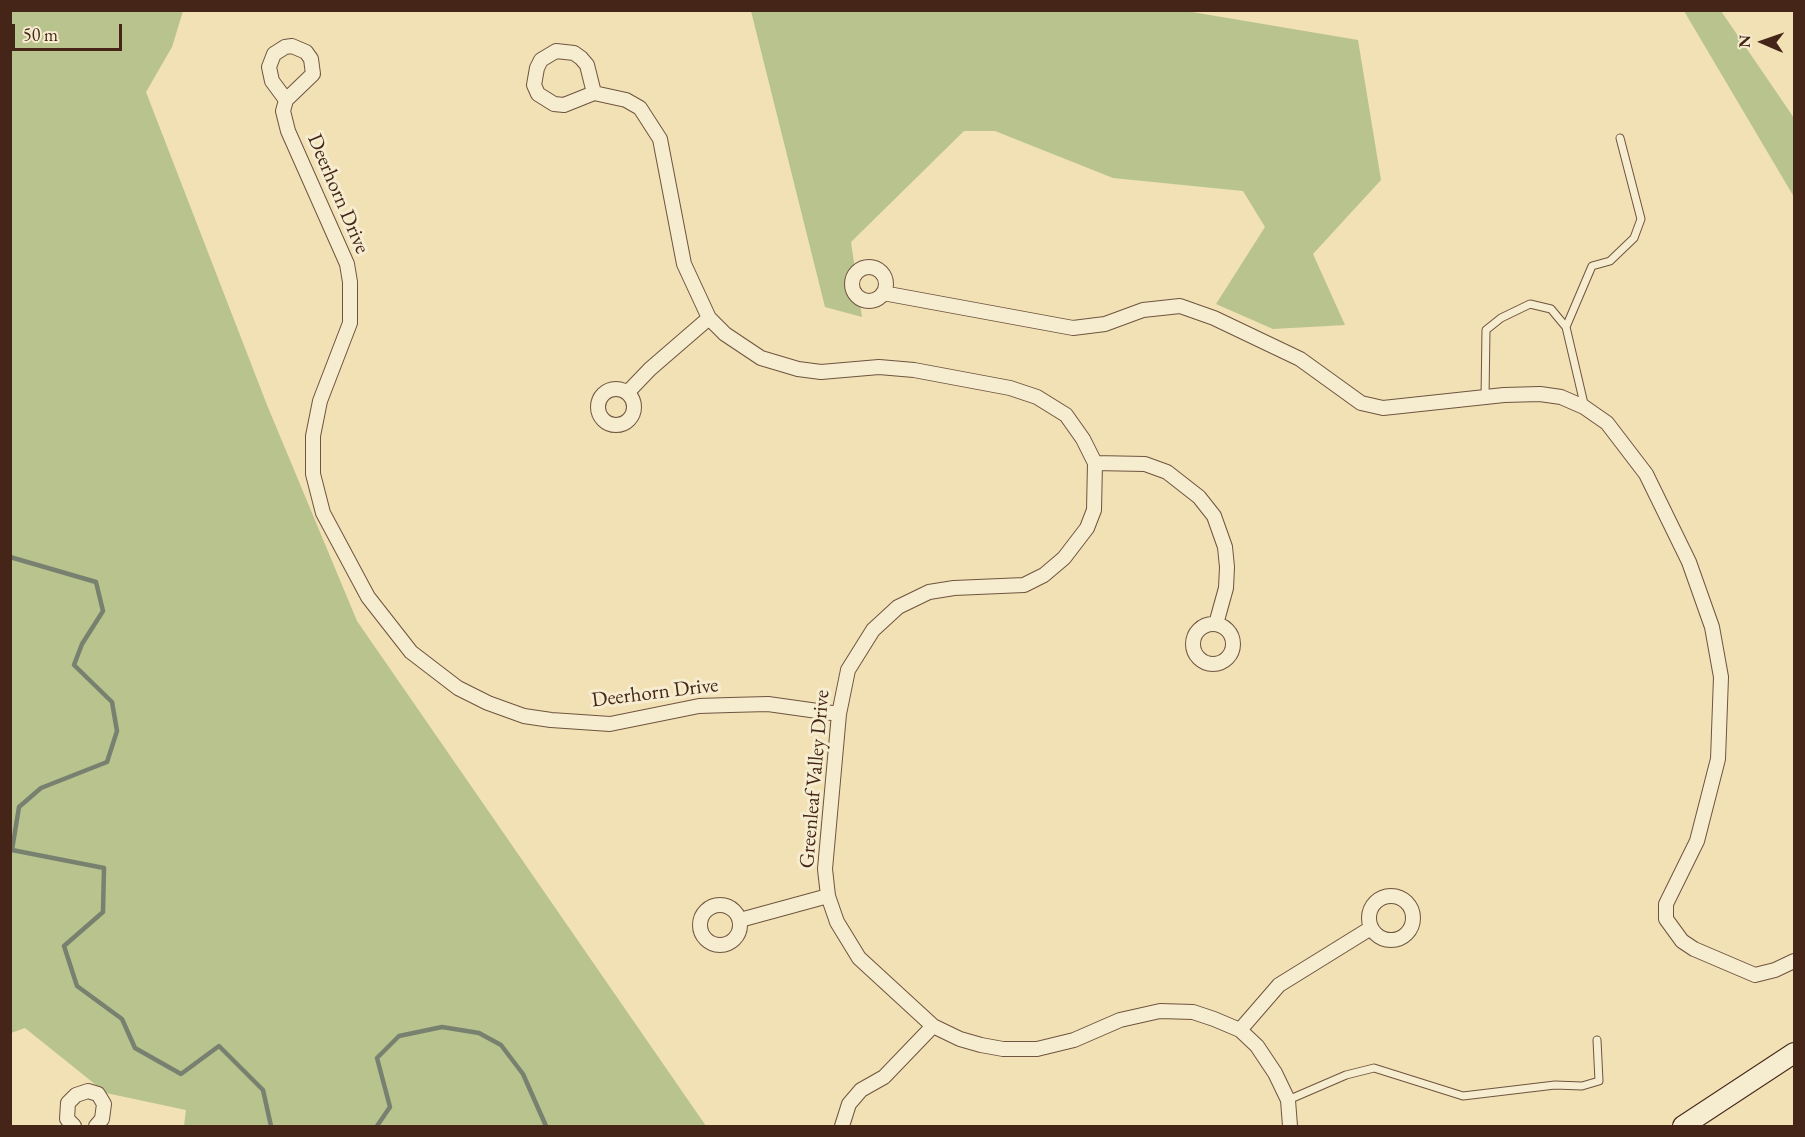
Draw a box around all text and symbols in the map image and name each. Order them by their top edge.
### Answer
scale bar [15,12,124,50]
north arrow [1733,12,1793,72]
text: 50 m [23,23,58,46]
text: N [1734,35,1755,48]
street label: Deerhorn Drive [302,130,374,258]
street label: Deerhorn Drive [590,673,720,713]
street label: Greenleaf Valley Drive [795,689,835,869]

